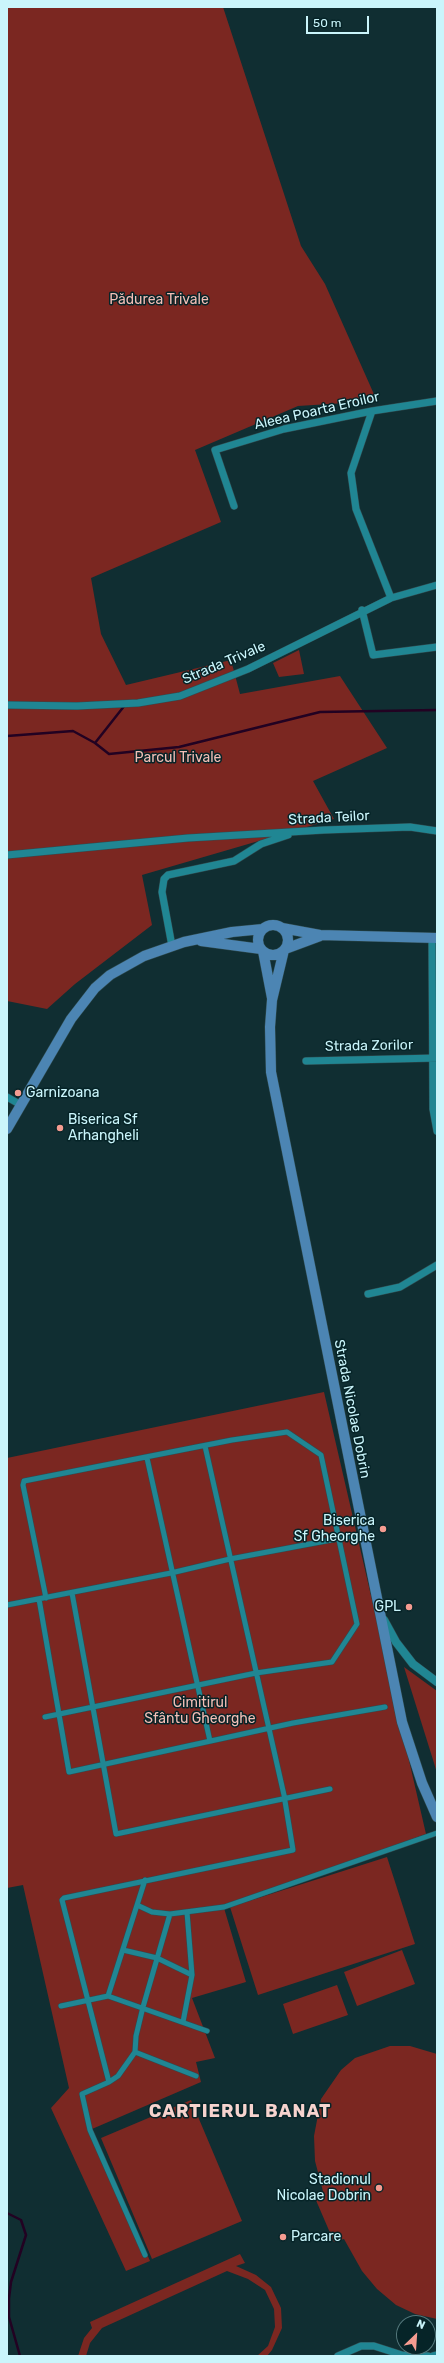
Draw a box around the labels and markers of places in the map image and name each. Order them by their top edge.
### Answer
place label: Garnizoana [26,1085,99,1101]
marker: Garnizoana [13,1088,23,1098]
place label: Biserica Sf Arhangheli [68,1112,139,1144]
marker: Biserica Sf Arhangheli [55,1123,65,1133]
place label: Biserica Sf Gheorghe [294,1513,375,1546]
marker: Biserica Sf Gheorghe [378,1524,388,1534]
place label: GPL [375,1599,401,1615]
marker: GPL [404,1602,414,1612]
place label: Stadionul Nicolae Dobrin [277,2172,371,2204]
marker: Stadionul Nicolae Dobrin [374,2183,384,2193]
place label: Parcare [291,2229,341,2245]
marker: Parcare [278,2232,288,2242]

